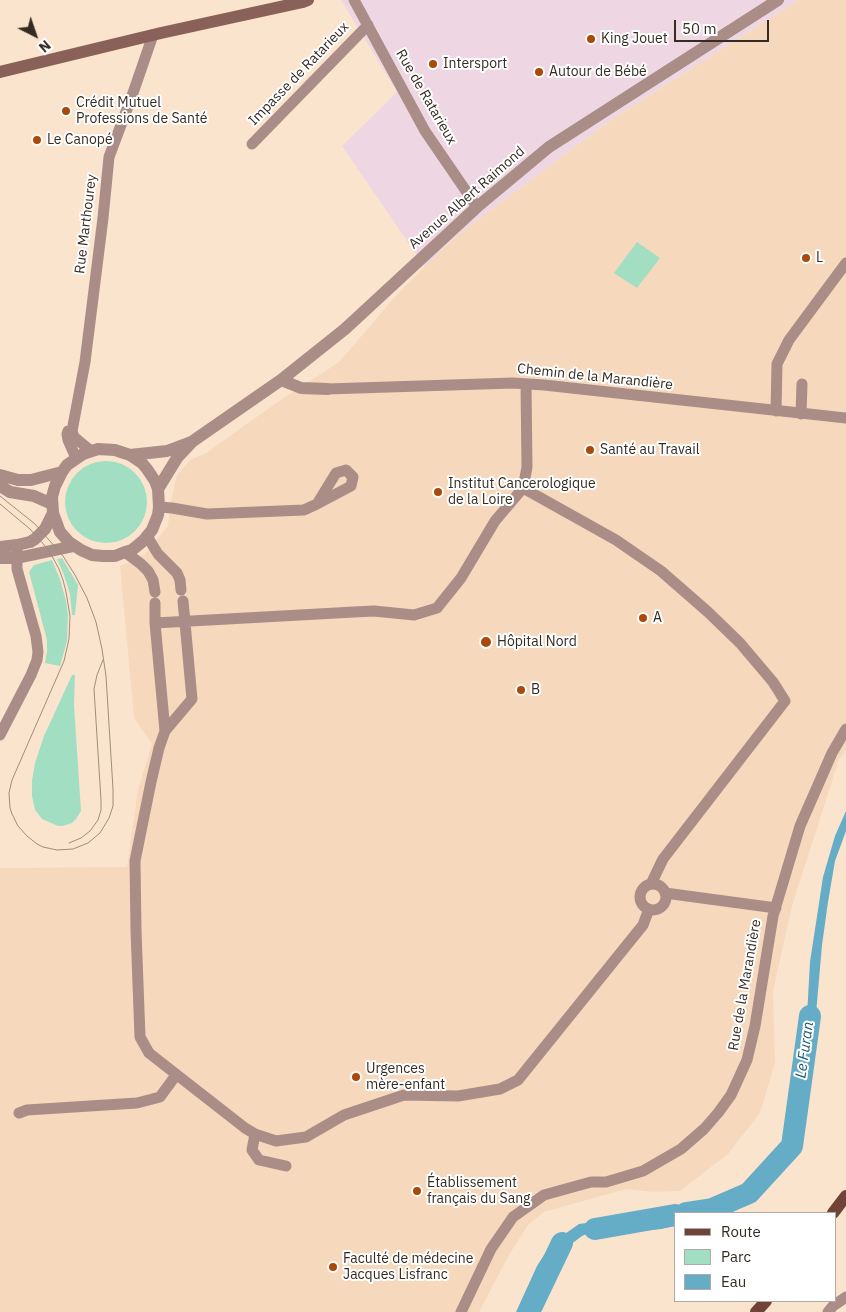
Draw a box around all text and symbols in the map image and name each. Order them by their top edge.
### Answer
north arrow [10,10,60,60]
scale bar [676,10,771,42]
street label: Impasse de Ratarieux [245,19,353,129]
text: 50 m [682,19,717,38]
place label: King Jouet [601,31,668,47]
marker: King Jouet [585,33,597,45]
text: N [35,36,55,56]
street label: Rue de Ratarieux [392,46,460,148]
place label: Intersport [443,56,507,72]
marker: Intersport [427,58,439,70]
place label: Autour de Bébé [549,64,647,80]
marker: Autour de Bébé [533,66,545,78]
place label: Crédit Mutuel Professions de Santé [76,95,208,128]
marker: Crédit Mutuel Professions de Santé [60,105,72,117]
place label: Le Canopé [47,132,113,148]
marker: Le Canopé [31,134,43,146]
street label: Avenue Albert Raimond [406,143,528,253]
street label: Rue Marthourey [72,173,100,275]
place label: L [816,250,823,266]
marker: L [800,252,812,264]
street label: Chemin de la Marandière [516,360,674,394]
place label: Santé au Travail [600,442,700,458]
marker: Santé au Travail [584,444,596,456]
place label: Institut Cancerologique de la Loire [448,476,596,508]
marker: Institut Cancerologique de la Loire [432,486,444,498]
place label: A [653,610,662,626]
marker: A [637,612,649,624]
place label: Hôpital Nord [497,634,577,650]
marker: Hôpital Nord [479,635,493,649]
place label: B [531,682,540,698]
marker: B [515,684,527,696]
street label: Rue de la Marandière [725,918,765,1052]
water label: Le Furan [792,1021,818,1079]
place label: Urgences mère-enfant [366,1061,445,1094]
marker: Urgences mère-enfant [350,1071,362,1083]
place label: Établissement français du Sang [427,1175,531,1208]
marker: Établissement français du Sang [411,1185,423,1197]
legend [674,1212,836,1302]
text: Route [721,1222,761,1241]
text: Parc [721,1247,751,1266]
place label: Faculté de médecine Jacques Lisfranc [343,1251,473,1284]
marker: Faculté de médecine Jacques Lisfranc [327,1261,339,1273]
text: Eau [721,1272,746,1291]

